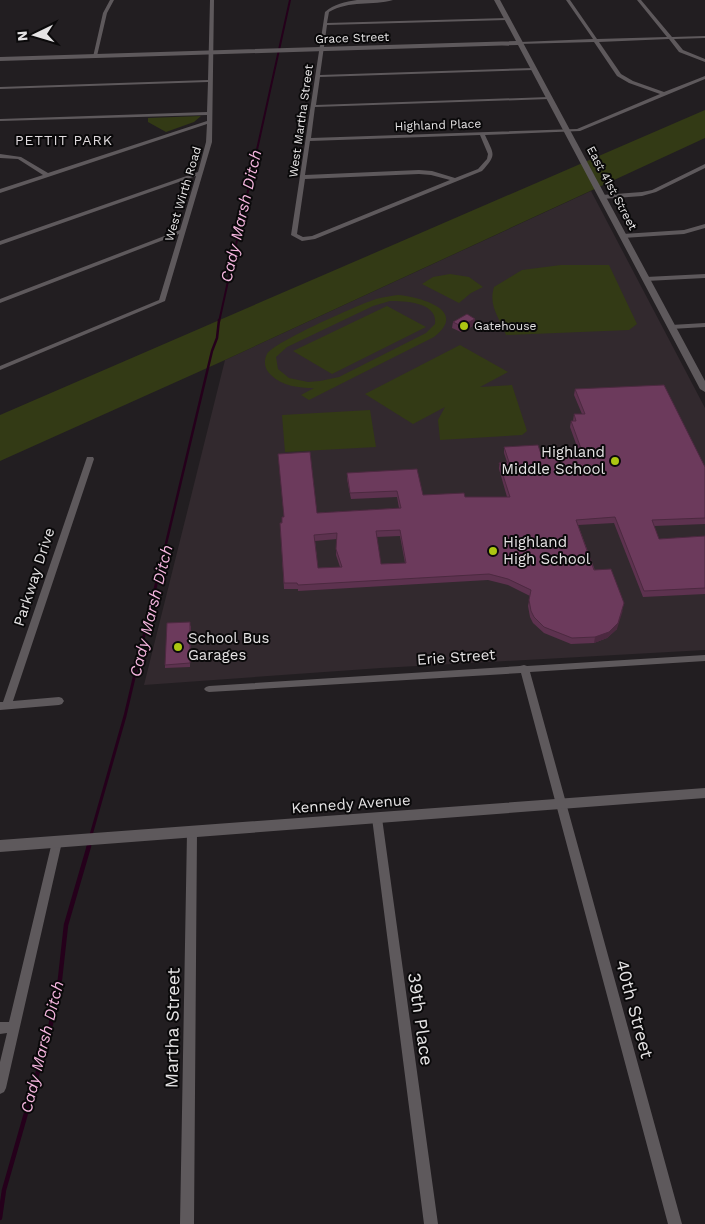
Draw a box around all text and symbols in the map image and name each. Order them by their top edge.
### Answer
north arrow [10,10,60,60]
text: N [14,30,30,42]
street label: Grace Street [315,30,389,46]
street label: West Martha Street [286,63,316,179]
street label: Highland Place [394,116,482,134]
district label: PETTIT PARK [15,132,113,148]
street label: East 41st Street [584,144,640,232]
street label: West Wirth Road [162,145,204,243]
water label: Cady Marsh Ditch [216,148,266,284]
place label: Gatehouse [474,319,537,333]
marker: Gatehouse [458,320,470,332]
place label: Highland Middle School [501,443,605,478]
marker: Highland Middle School [609,455,621,467]
street label: Parkway Drive [10,525,58,629]
place label: Highland High School [503,533,591,568]
water label: Cady Marsh Ditch [125,543,177,679]
marker: Highland High School [487,545,499,557]
place label: School Bus Garages [188,629,270,664]
marker: School Bus Garages [172,641,184,653]
street label: Erie Street [416,645,497,669]
street label: Kennedy Avenue [291,791,411,817]
street label: 40th Street [612,957,658,1061]
street label: Martha Street [160,967,184,1089]
street label: 39th Place [404,971,438,1067]
water label: Cady Marsh Ditch [16,979,68,1115]

